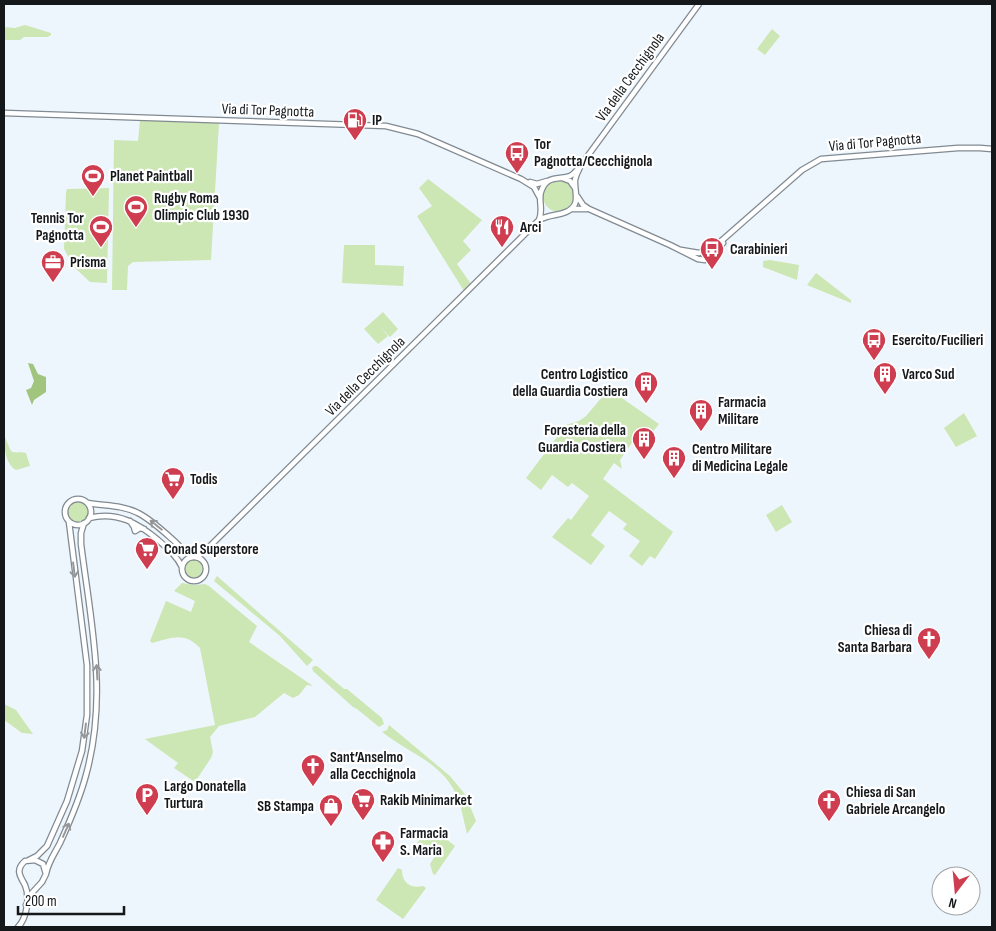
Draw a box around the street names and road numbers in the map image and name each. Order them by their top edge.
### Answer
street label: Via della Cecchignola [592,29,669,125]
street label: Via di Tor Pagnotta [221,99,315,122]
street label: Via di Tor Pagnotta [828,129,922,156]
street label: Via della Cecchignola [321,332,409,420]

